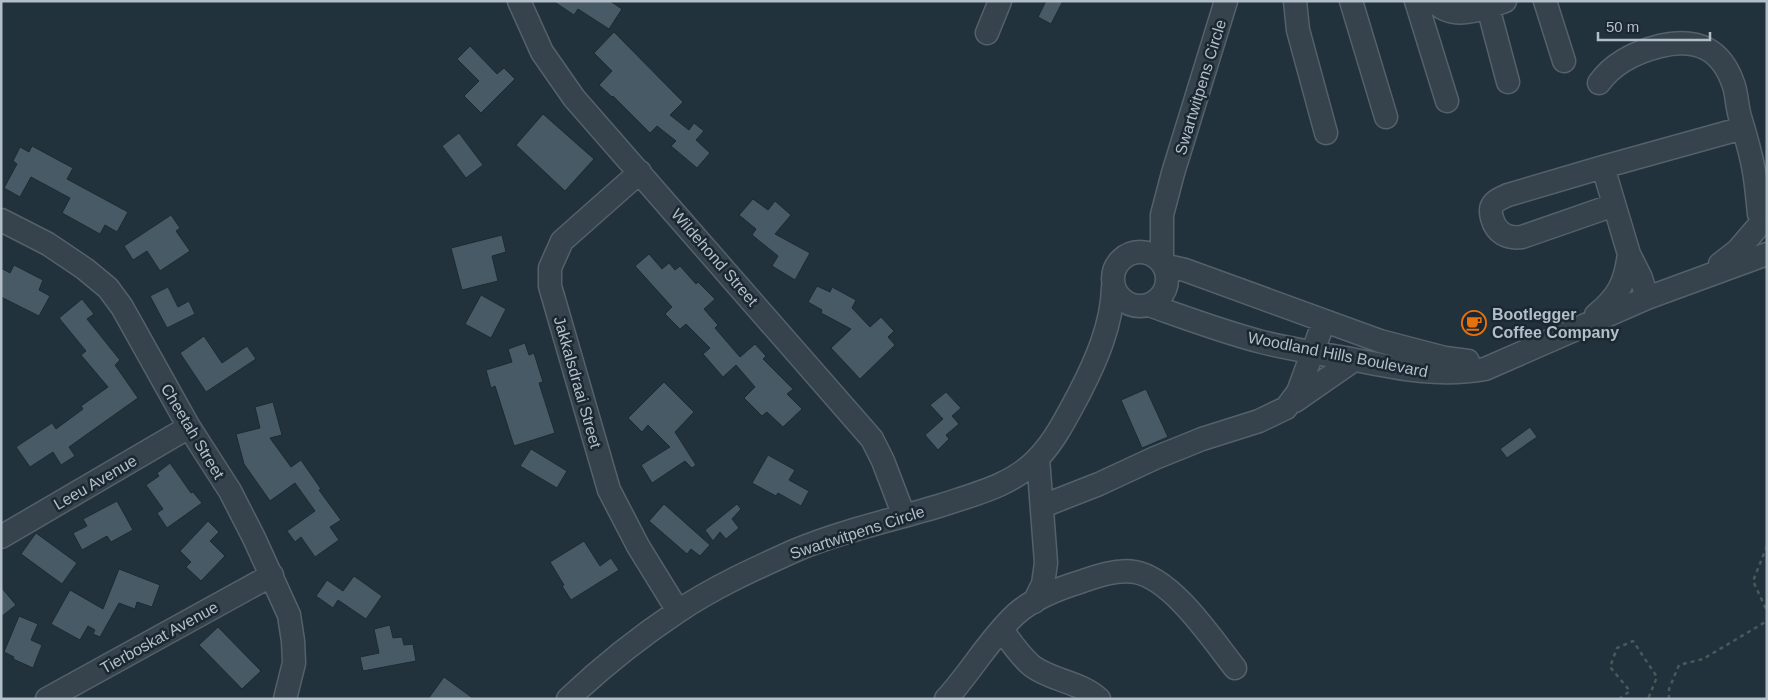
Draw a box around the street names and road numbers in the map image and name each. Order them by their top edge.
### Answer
street label: Swartwitpens Circle [1172,17,1229,157]
street label: Wildehond Street [668,205,762,310]
street label: Jakkalsdraai Street [551,314,605,450]
street label: Woodland Hills Boulevard [1247,329,1429,380]
street label: Cheetah Street [158,381,228,482]
street label: Leeu Avenue [51,452,140,513]
street label: Swartwitpens Circle [788,503,927,562]
street label: Tierboskat Avenue [98,598,221,677]

